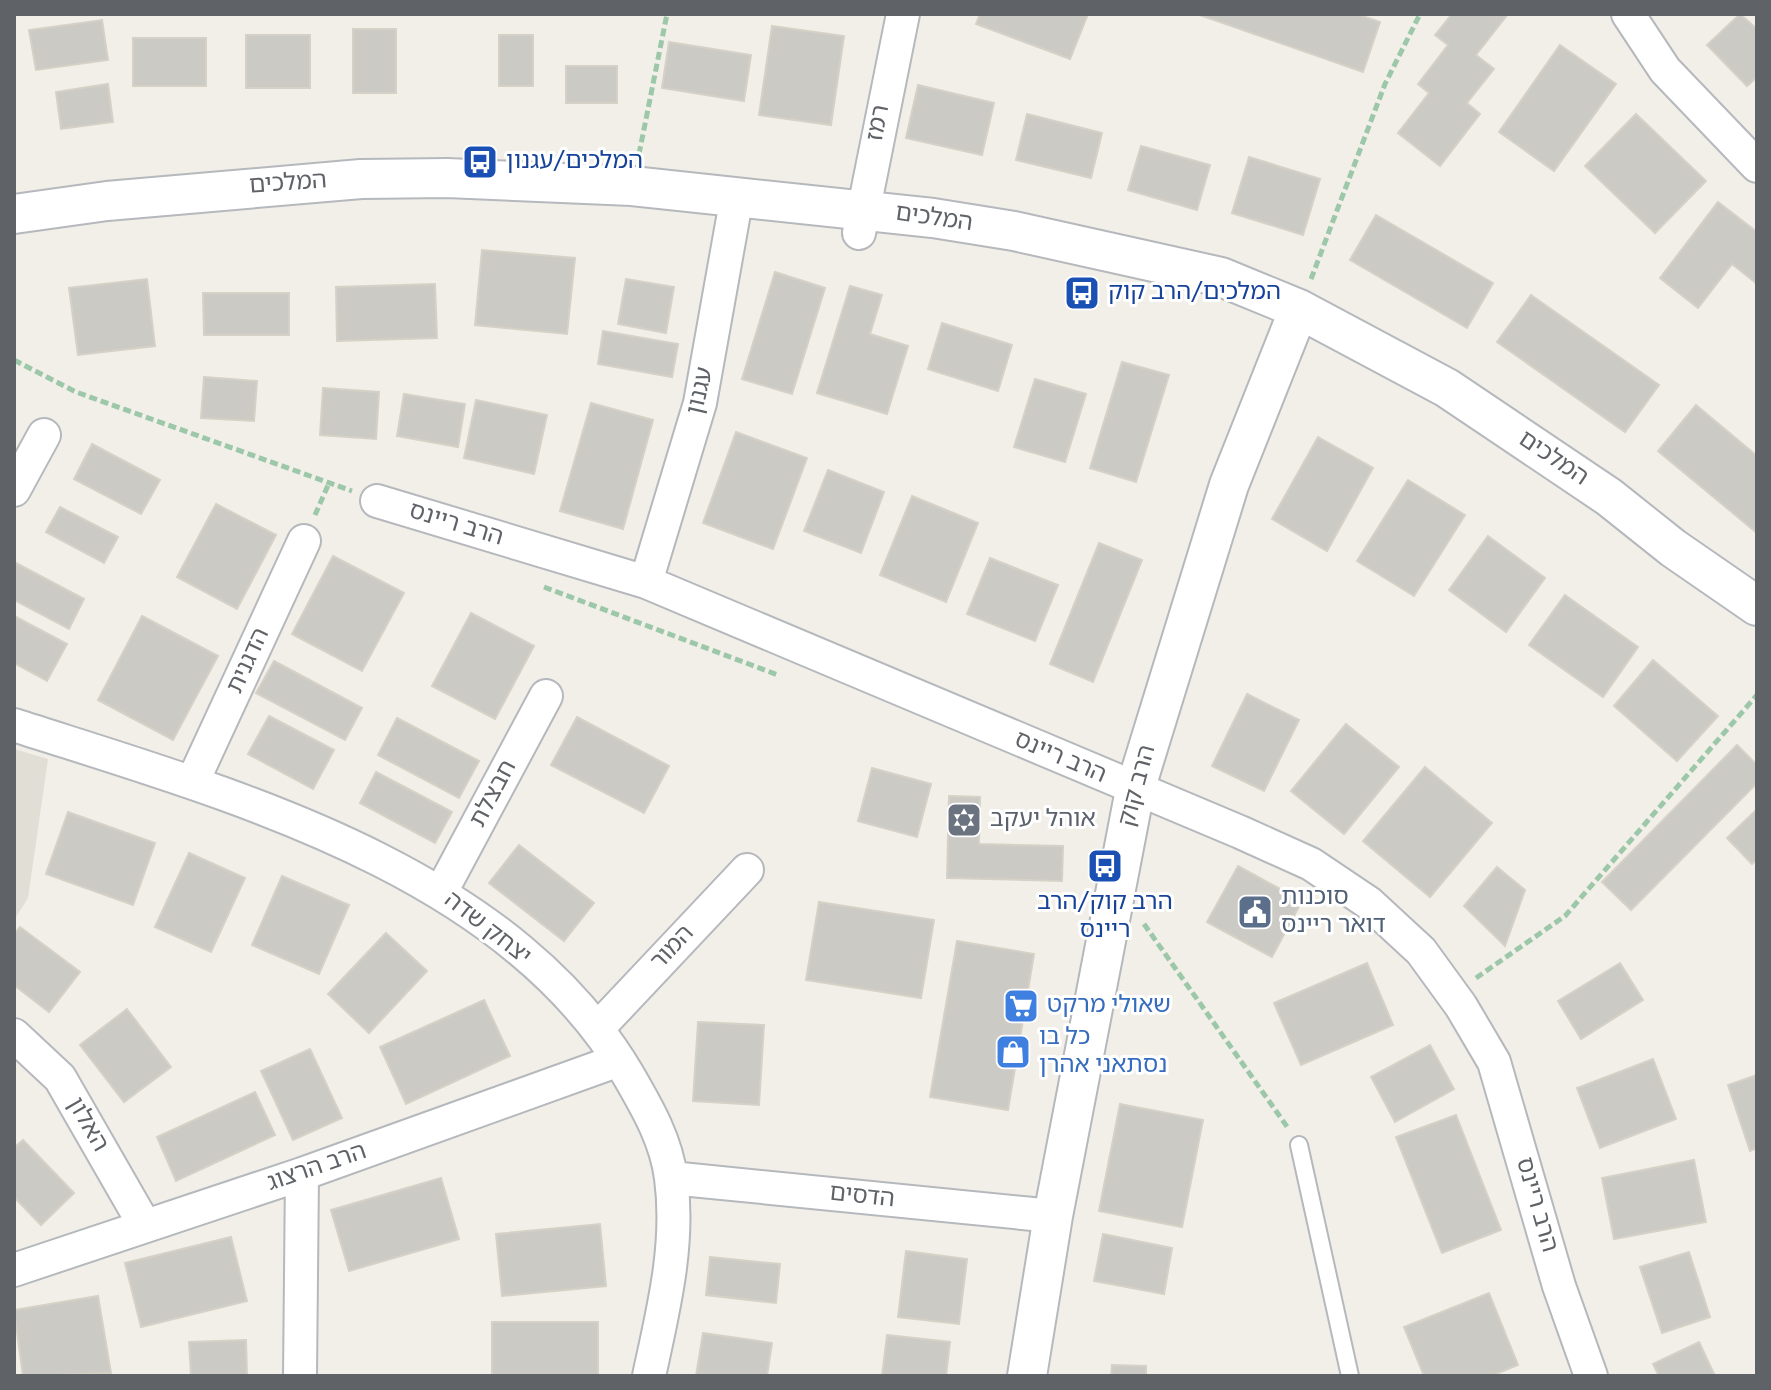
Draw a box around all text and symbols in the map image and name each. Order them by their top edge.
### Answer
street label: רמז [861,102,897,144]
bus stop icon: המלכים/עגנון [461,143,499,181]
place label: המלכים/עגנון [506,147,643,177]
street label: המלכים [248,166,328,202]
street label: המלכים [893,199,975,239]
bus stop icon: המלכים/הרב קוק [1063,274,1101,312]
place label: המלכים/הרב קוק [1108,278,1281,308]
street label: עגנון [681,365,721,417]
street label: המלכים [1512,425,1594,493]
street label: הרב ריינס [405,496,507,554]
street label: הדגנית [221,623,277,699]
street label: הרב ריינס [1009,725,1111,791]
street label: הרב קוק [1113,742,1163,830]
street label: חבצלת [464,755,524,833]
synagogue icon: אוהל יעקב [945,801,983,839]
place label: אוהל יעקב [990,805,1096,835]
bus stop icon: הרב קוק/הרב ריינס [1086,847,1124,885]
place label: סוכנות דואר ריינס [1281,883,1386,941]
street label: יצחק שדה [438,886,536,972]
place label: הרב קוק/הרב ריינס [1037,888,1173,946]
public building icon: סוכנות דואר ריינס [1236,893,1274,931]
street label: המור [645,919,701,977]
supermarket icon: שאולי מרקט [1002,987,1040,1025]
place label: שאולי מרקט [1047,991,1171,1021]
place label: כל בו נסתאני אהרן [1039,1023,1167,1081]
shop icon: כל בו נסתאני אהרן [994,1033,1032,1071]
street label: האלון [60,1093,114,1157]
street label: הרב הרצוג [263,1137,371,1199]
street label: הרב ריינס [1508,1154,1564,1256]
street label: הדסים [828,1179,896,1215]

